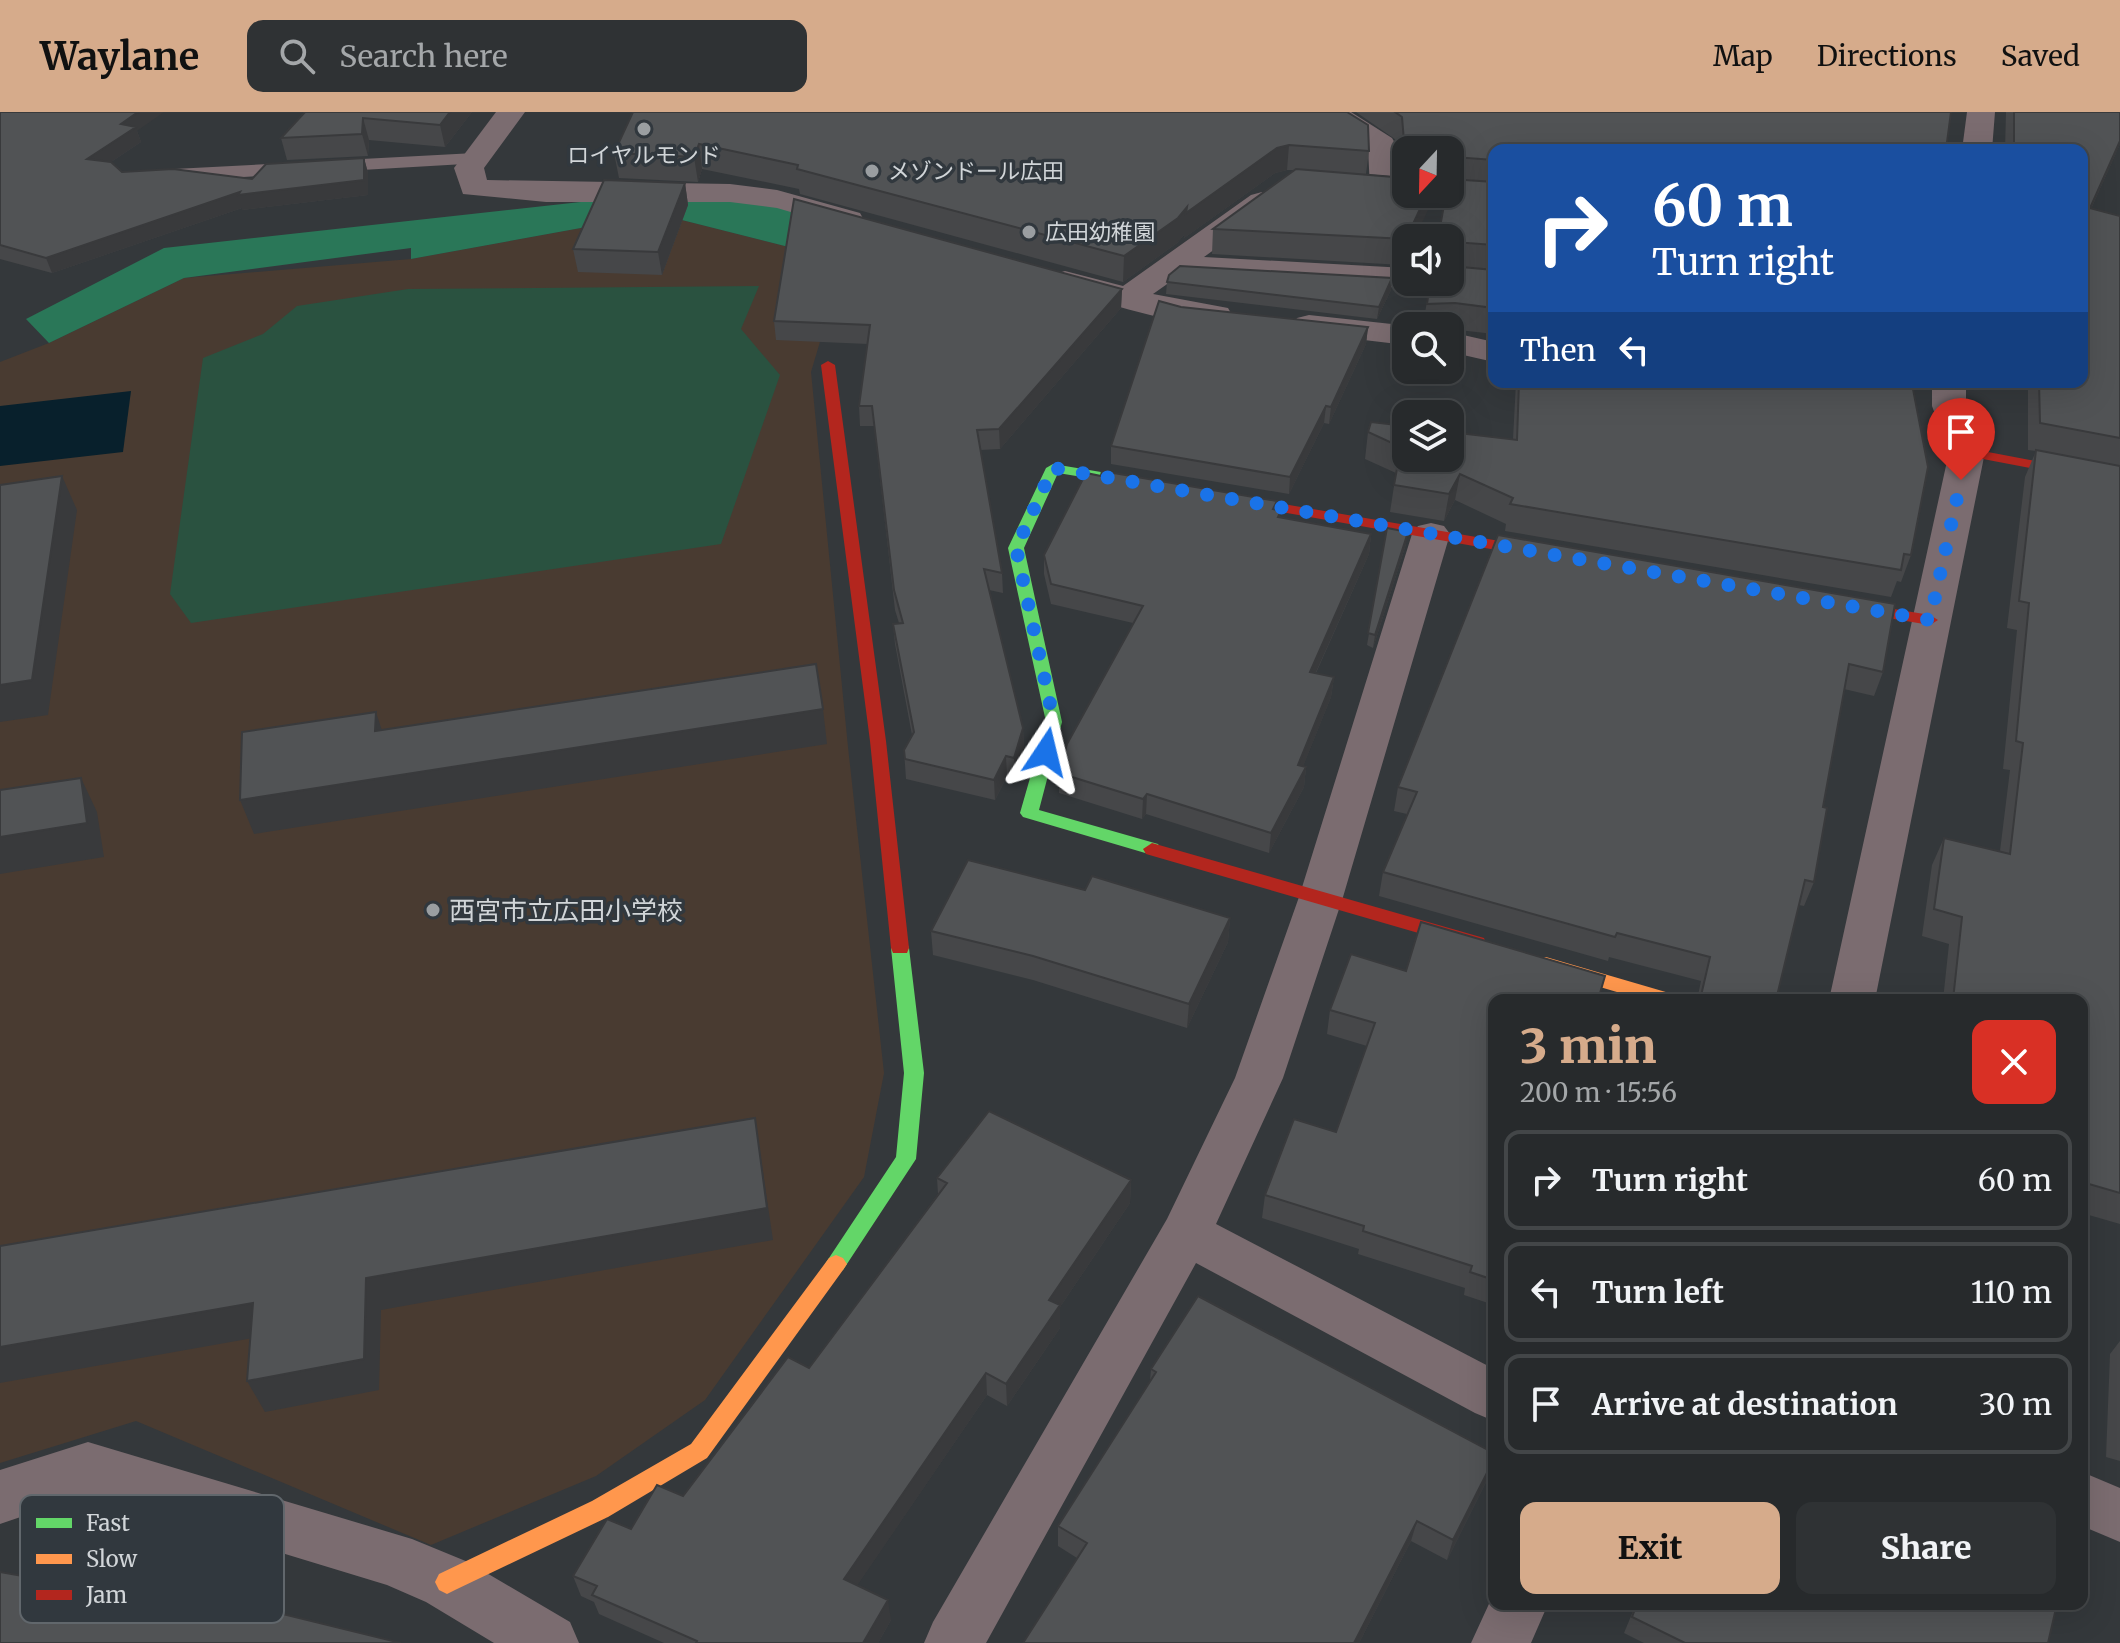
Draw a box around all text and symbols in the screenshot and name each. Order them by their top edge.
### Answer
search box [247,20,807,92]
text: Waylane [40,33,199,80]
icon: search [275,34,319,78]
text: Search here [339,37,508,75]
text: Map [1713,38,1773,74]
text: Directions [1817,38,1957,74]
text: Saved [2001,38,2080,74]
marker: ロイヤルモンド [635,120,653,138]
north arrow [1392,136,1464,208]
map controls [1392,136,1464,472]
place label: ロイヤルモンド [567,141,721,169]
place label: メゾンドール広田 [888,157,1064,185]
marker: メゾンドール広田 [863,162,881,180]
text: 60 m [1652,171,1793,241]
icon: right [1520,176,1624,280]
place label: 広田幼稚園 [1045,218,1155,246]
marker: 広田幼稚園 [1020,223,1038,241]
button: sound [1392,224,1464,296]
text: Turn right [1652,240,1834,285]
button: search [1392,312,1464,384]
icon: left [1612,328,1656,372]
text: Then [1520,331,1596,369]
pin [1927,398,1995,480]
button: layers [1392,400,1464,472]
icon: arrive [1939,410,1983,454]
position arrow [1004,710,1088,794]
place label: 西宮市立広田小学校 [449,894,683,927]
marker: 西宮市立広田小学校 [424,901,442,919]
text: 3 min [1520,1016,1657,1076]
button: close [1972,1020,2056,1104]
text: 200 m · 15:56 [1520,1076,1677,1109]
icon: right [1524,1158,1568,1202]
text: Turn right [1592,1161,1748,1199]
text: 60 m [1978,1161,2052,1199]
icon: left [1524,1270,1568,1314]
text: Turn left [1592,1273,1724,1311]
text: 110 m [1971,1273,2052,1311]
icon: arrive [1524,1382,1568,1426]
text: Arrive at destination [1592,1385,1898,1423]
text: 30 m [1979,1385,2052,1423]
legend [20,1495,284,1623]
button: Exit [1520,1502,1780,1594]
button: Share [1796,1502,2056,1594]
text: Fast [86,1509,130,1537]
text: Slow [86,1545,137,1573]
text: Jam [85,1581,127,1609]

